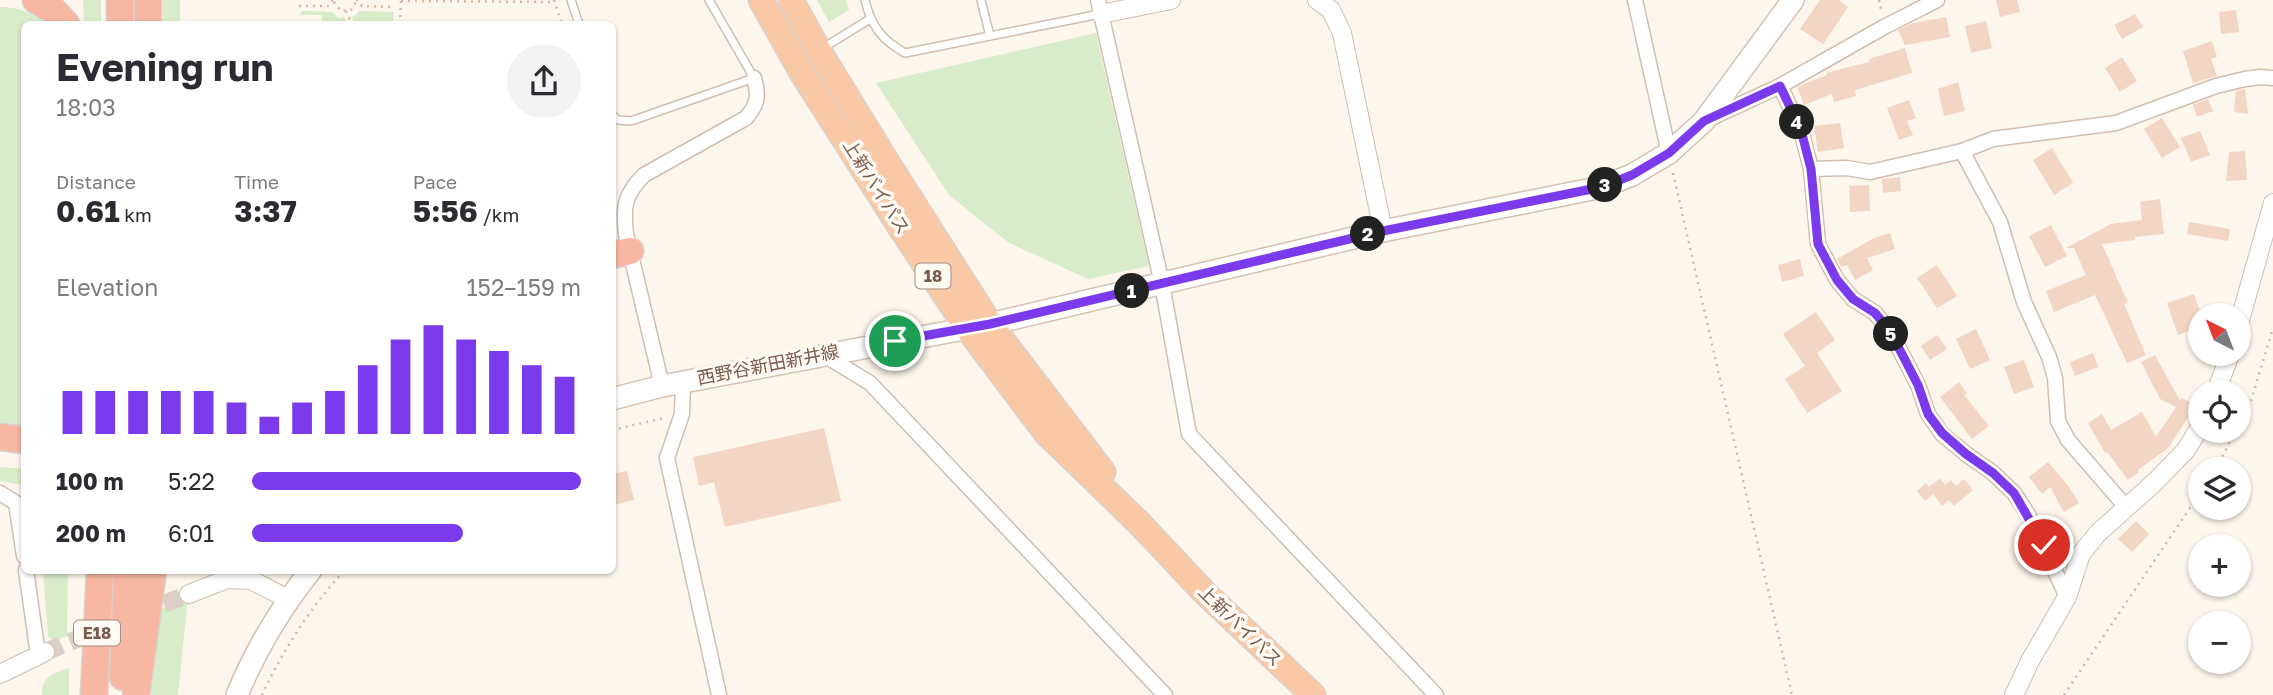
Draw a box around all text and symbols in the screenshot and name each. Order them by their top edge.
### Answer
text: Evening run [56,44,274,89]
button: share [507,44,581,118]
text: 18:03 [56,93,116,121]
pin: 4 [1780,104,1814,140]
text: 4 [1791,110,1802,133]
street label: 上新バイパス [839,135,915,238]
pin: 3 [1588,168,1622,202]
text: Distance [56,170,136,193]
text: Time [234,170,279,193]
text: Pace [413,170,457,193]
text: 3 [1599,173,1610,196]
text: 0.61 [56,193,120,229]
text: 3:37 [234,193,297,229]
text: 5:56 [413,193,478,229]
text: km [120,203,152,226]
text: /km [478,203,519,226]
pin: 2 [1350,216,1386,252]
text: 2 [1362,222,1373,245]
road number: 18 [916,264,950,288]
text: Elevation [56,273,158,301]
text: 152–159 m [466,273,581,301]
pin: 1 [1114,274,1150,308]
text: 1 [1127,279,1136,302]
north arrow [2188,303,2250,366]
map controls [2188,303,2251,674]
pin [865,311,925,371]
pin: 5 [1874,316,1909,352]
icon: arrive [876,322,914,360]
text: 5 [1885,322,1896,345]
street label: 西野谷新田新井線 [695,339,841,389]
button: locate [2188,380,2251,443]
button: layers [2188,457,2251,520]
text: 100 m [56,467,124,495]
text: 5:22 [168,467,215,495]
pin [2014,515,2074,575]
text: 200 m [56,519,126,547]
text: 6:01 [168,519,214,547]
icon: check [2025,526,2063,564]
button: + [2188,534,2251,597]
street label: 上新バイパス [1194,580,1287,671]
button: − [2188,611,2251,674]
road number: E18 [74,620,120,646]

